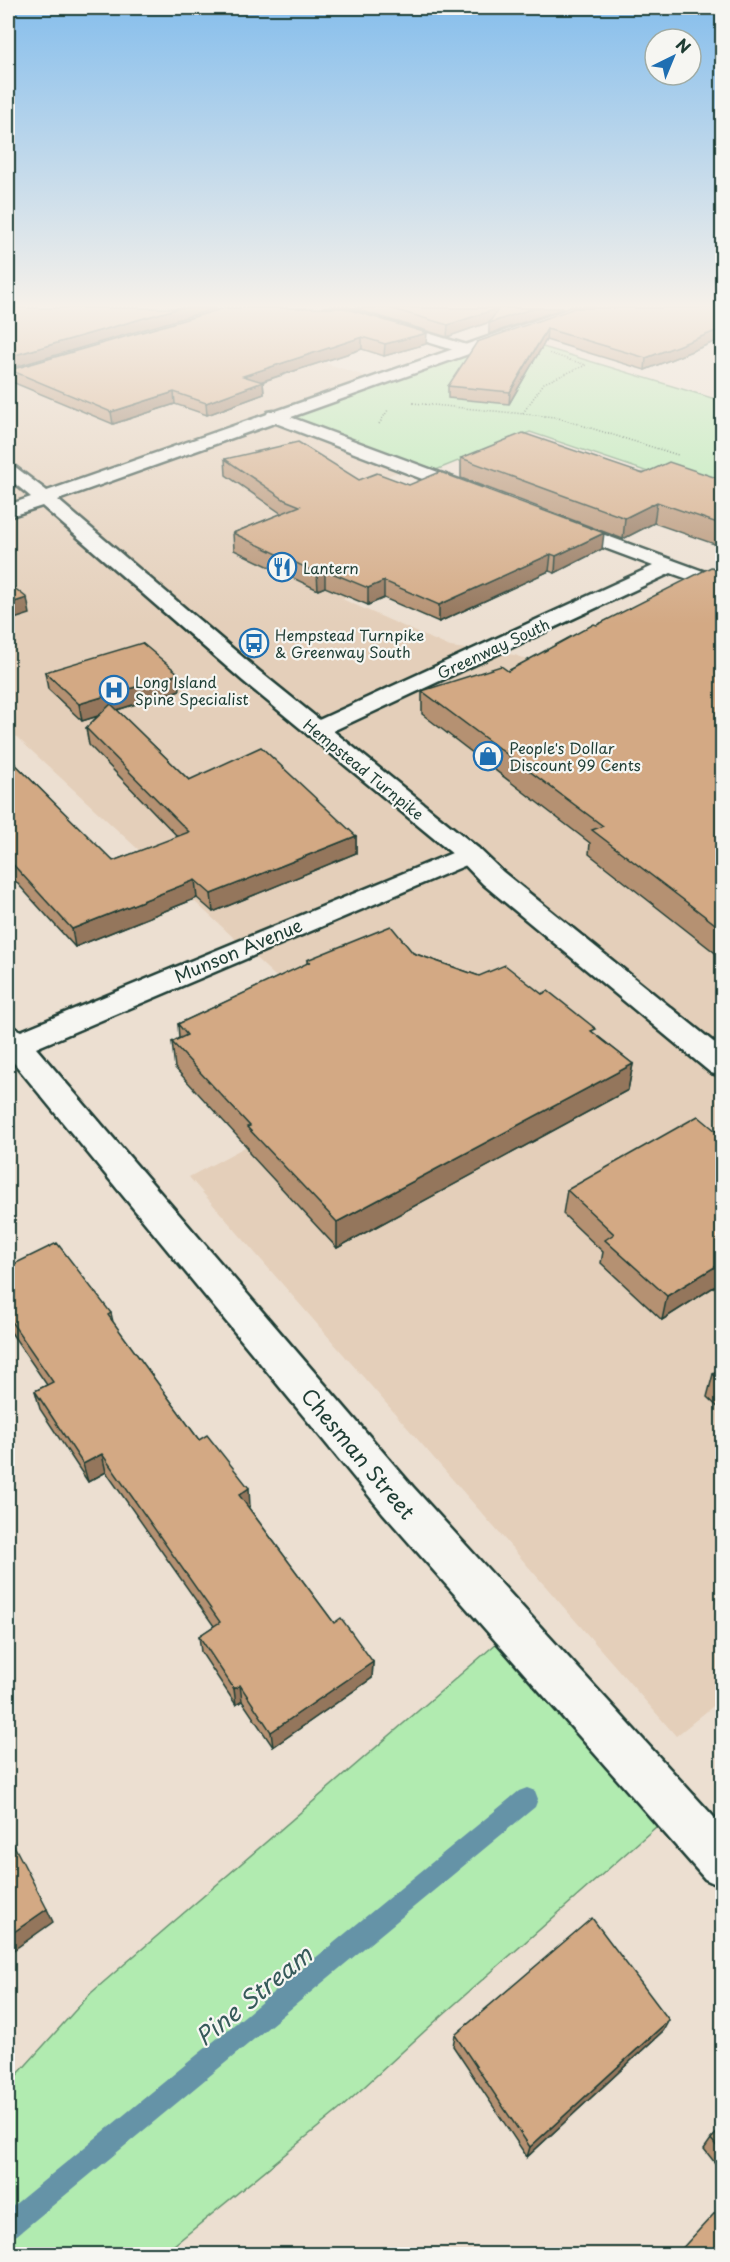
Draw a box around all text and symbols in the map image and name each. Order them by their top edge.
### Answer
north arrow [643,27,703,87]
text: N [671,32,697,58]
restaurant icon: Lantern [266,551,298,583]
place label: Lantern [303,556,359,579]
street label: Greenway South [433,612,553,684]
place label: Hempstead Turnpike & Greenway South [275,623,424,663]
bus stop icon: Hempstead Turnpike & Greenway South [238,627,270,659]
place label: Long Island Spine Specialist [135,670,249,710]
hospital icon: Long Island Spine Specialist [98,674,130,706]
street label: Hempstead Turnpike [299,713,429,825]
place label: People's Dollar Discount 99 Cents [509,736,641,776]
shop icon: People's Dollar Discount 99 Cents [472,740,504,772]
street label: Munson Avenue [170,911,306,989]
street label: Chesman Street [294,1380,424,1526]
water label: Pine Stream [187,1936,320,2054]

